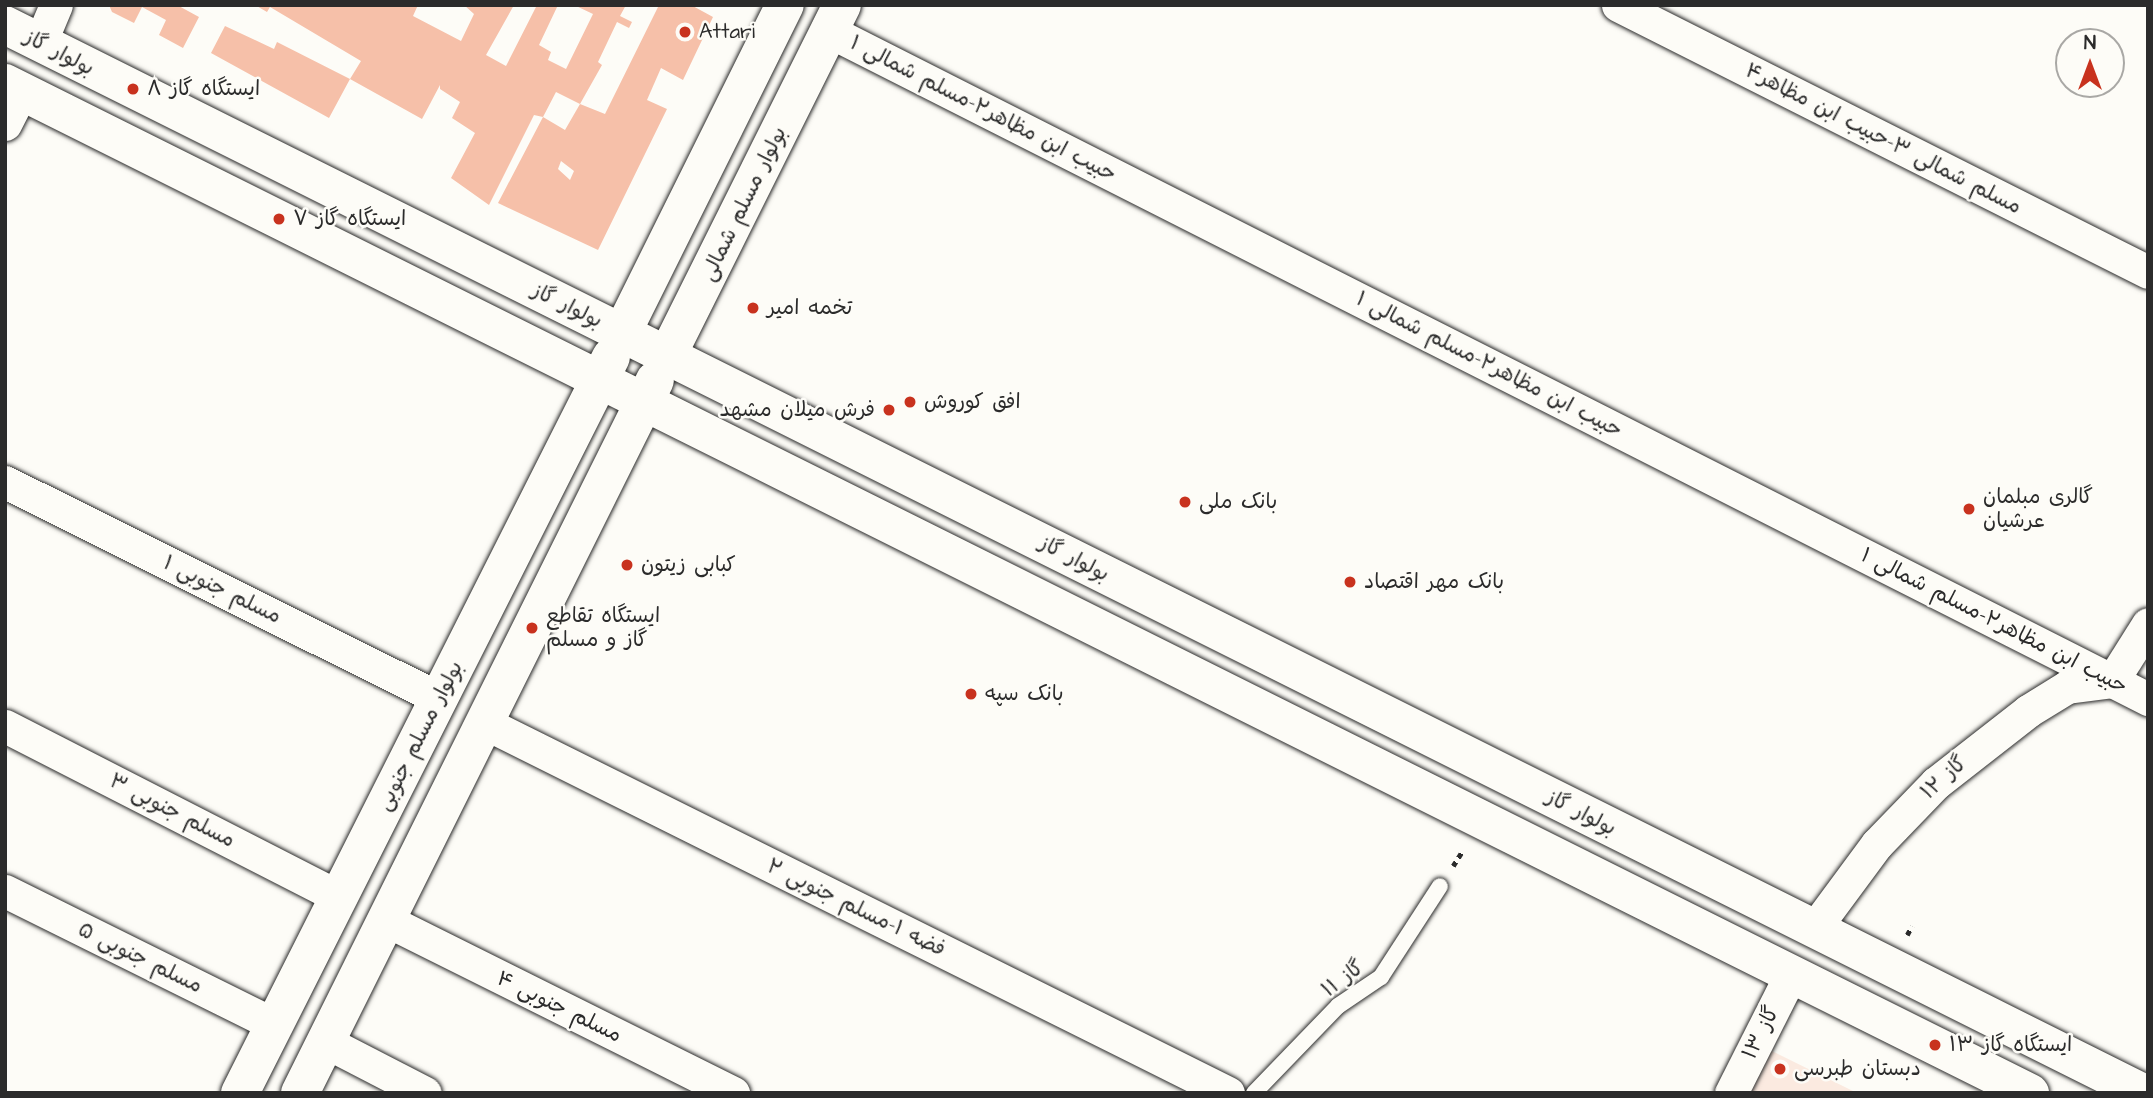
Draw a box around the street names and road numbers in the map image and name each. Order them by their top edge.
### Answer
street label: بولوار گاز [20,25,98,81]
street label: حبیب ابن مظاهر۲-مسلم شمالی ۱ [846,31,1120,187]
street label: مسلم شمالی ۳-حبیب ابن مظاهر۴ [1741,58,2025,220]
street label: بولوار مسلم شمالی [696,123,792,285]
street label: بولوار گاز [528,278,606,334]
street label: حبیب ابن مظاهر۲-مسلم شمالی ۱ [1352,287,1626,443]
street label: بولوار گاز [1035,531,1113,587]
street label: حبیب ابن مظاهر۲-مسلم شمالی ۱ [1857,543,2131,699]
street label: ۱ مسلم جنوبی [159,551,285,629]
street label: بولوار مسلم جنوبی [371,657,469,815]
street label: گاز ۱۲ [1916,751,1972,805]
street label: مسلم جنوبی ۳ [105,769,239,853]
street label: بولوار گاز [1542,785,1620,841]
street label: فضه ۱-مسلم جنوبی ۲ [763,854,949,962]
street label: مسلم جنوبی ۵ [74,917,206,999]
street label: گاز ۱۱ [1317,955,1369,1003]
street label: مسلم جنوبی ۴ [492,966,626,1048]
street label: گاز ۱۳ [1737,1002,1785,1064]

